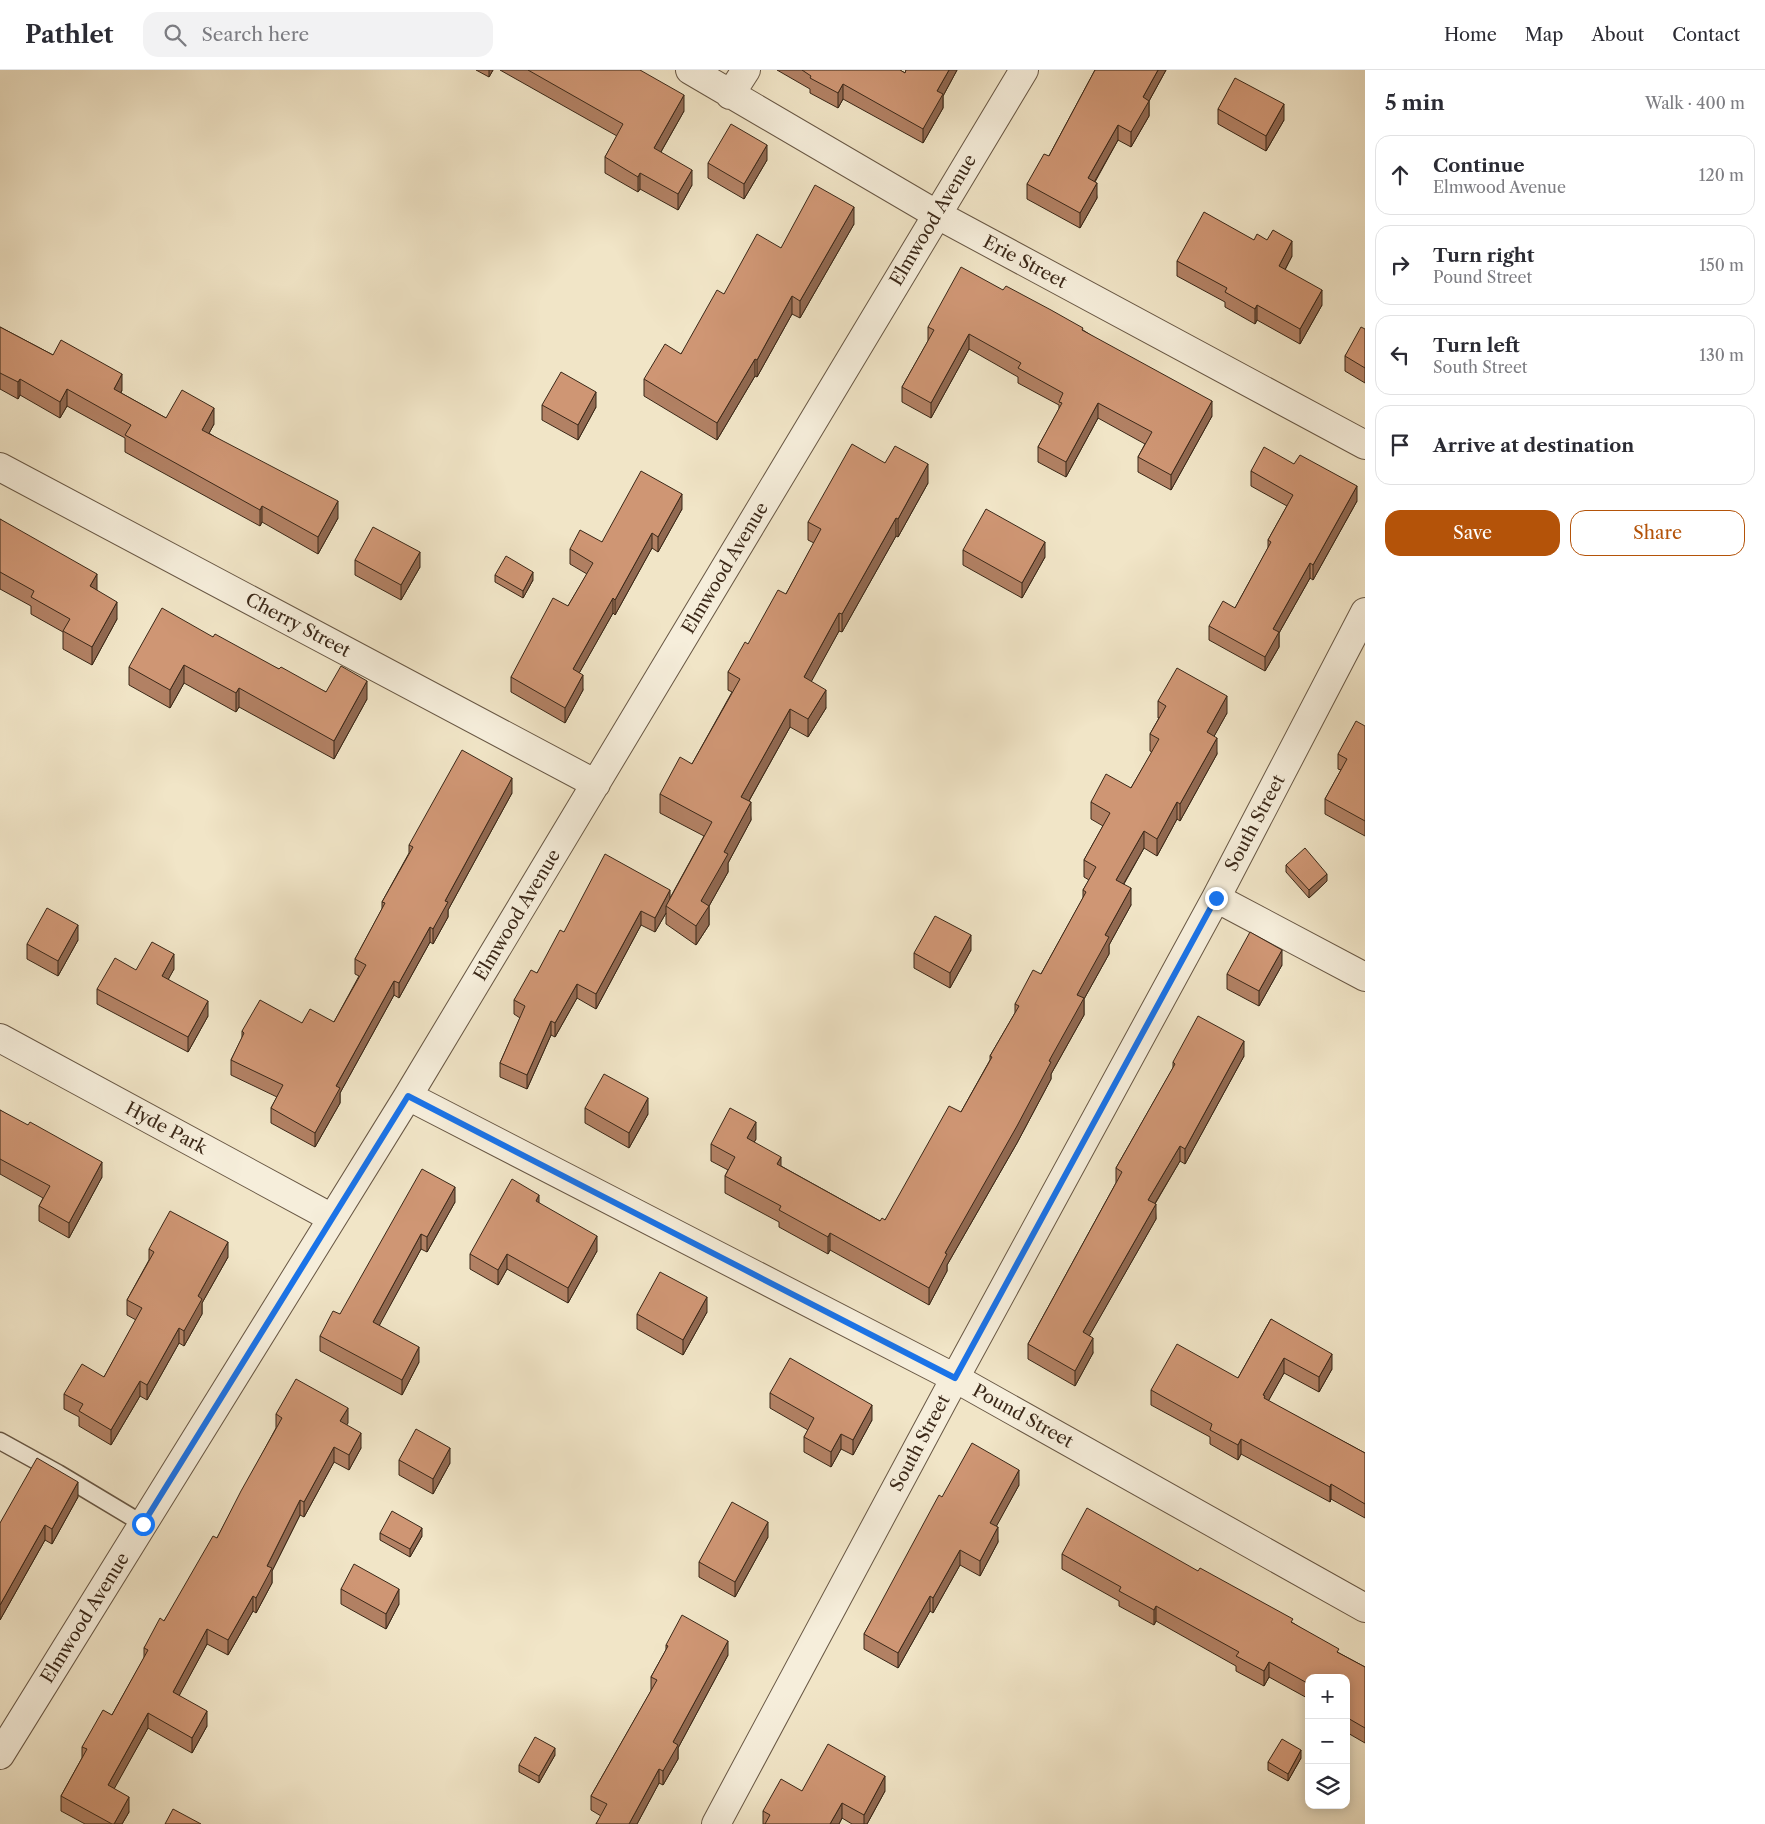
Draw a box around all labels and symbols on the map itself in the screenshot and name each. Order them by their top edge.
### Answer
street label: Elmwood Avenue [885,150,981,290]
street label: Erie Street [979,231,1071,293]
street label: Elmwood Avenue [677,498,773,638]
street label: Cherry Street [242,588,355,662]
street label: South Street [1220,770,1290,875]
street label: Elmwood Avenue [469,845,565,985]
route end [1205,887,1228,910]
street label: Hyde Park [121,1097,212,1159]
street label: Pound Street [969,1379,1078,1453]
street label: South Street [885,1390,955,1495]
route start [132,1513,155,1536]
street label: Elmwood Avenue [36,1549,134,1687]

